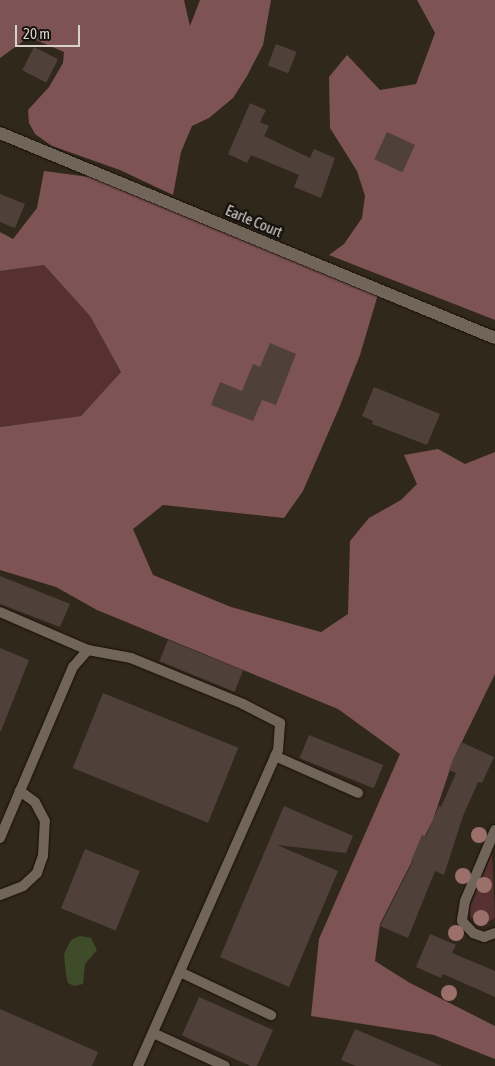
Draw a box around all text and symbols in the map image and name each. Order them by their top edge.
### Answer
scale bar [18,15,82,47]
text: 20 m [23,25,50,42]
street label: Earle Court [223,201,285,241]

